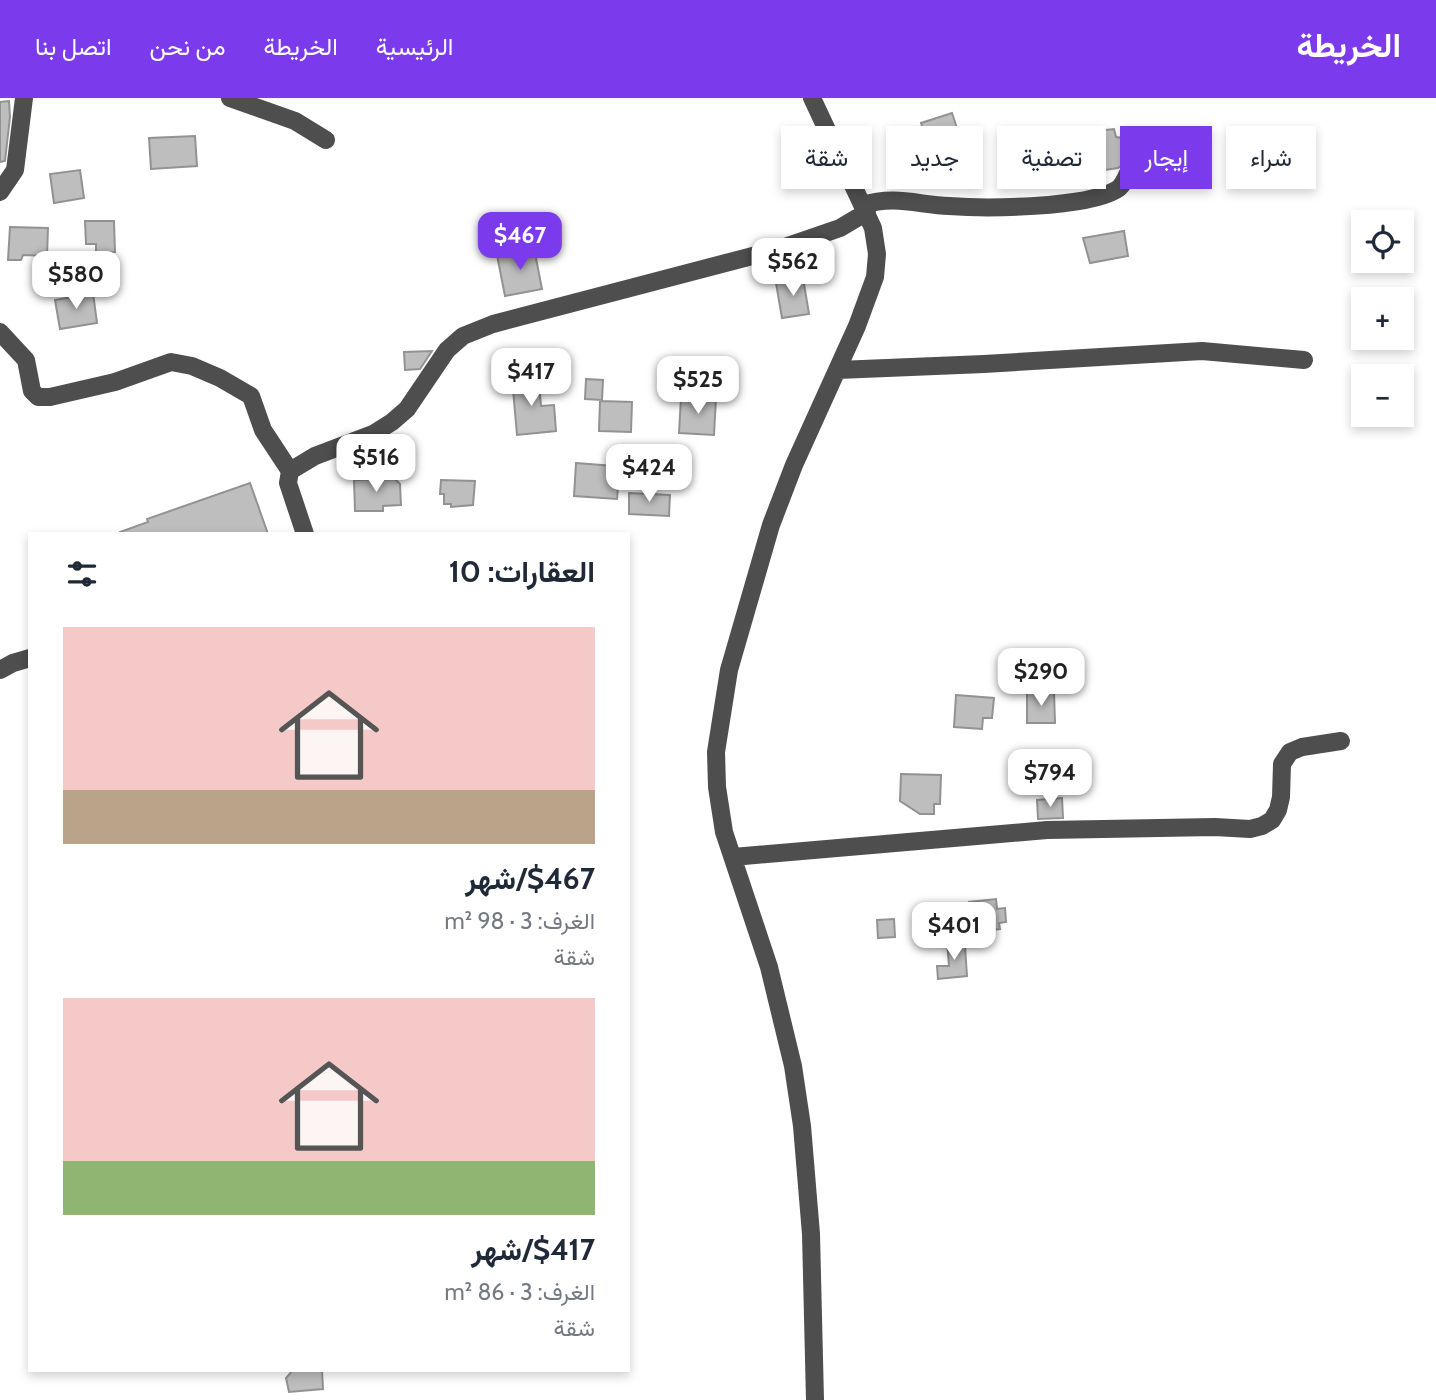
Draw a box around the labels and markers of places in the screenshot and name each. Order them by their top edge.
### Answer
pin: $467 [479,212,561,272]
pin: $562 [752,238,834,298]
pin: $580 [35,252,117,311]
pin: $417 [490,348,572,408]
pin: $525 [657,356,739,416]
pin: $516 [335,434,417,494]
pin: $424 [608,444,690,504]
pin: $290 [1000,648,1082,708]
pin: $794 [1009,750,1091,809]
pin: $401 [913,902,995,962]

